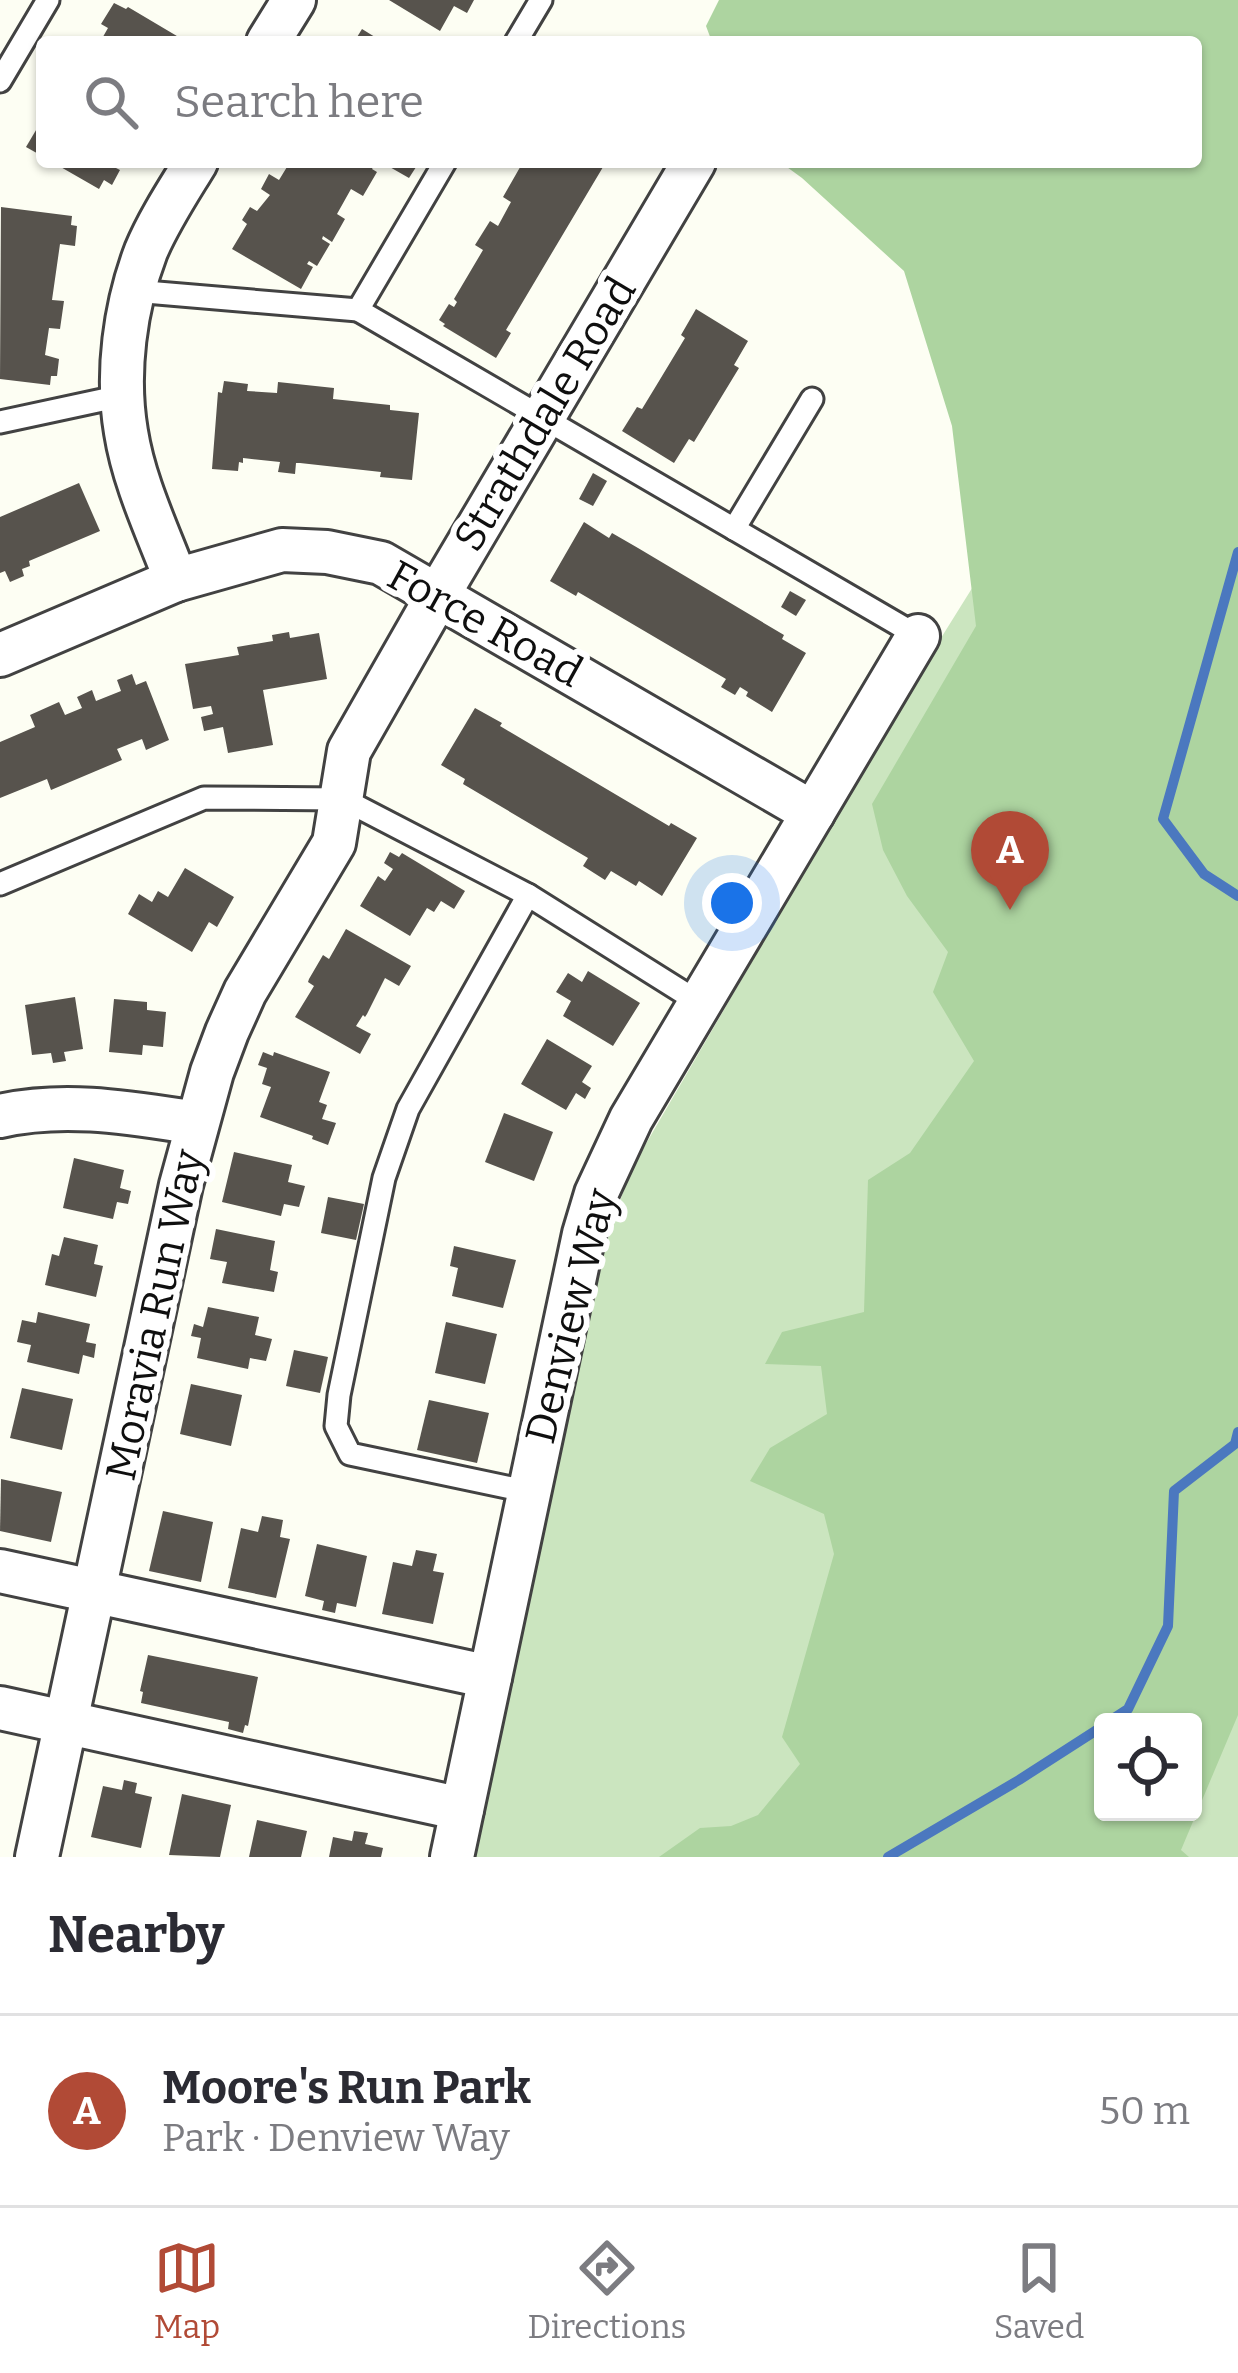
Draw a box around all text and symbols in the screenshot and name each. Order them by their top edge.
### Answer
search box [36,36,1202,168]
icon: search [78,69,144,135]
text: Search here [174,75,424,129]
street label: Strathdale Road [444,268,646,560]
street label: Force Road [379,550,591,698]
pin: A [971,811,1049,910]
your location [702,873,762,933]
street label: Moravia Run Way [96,1144,215,1485]
street label: Denview Way [515,1183,627,1448]
map controls [1094,1713,1202,1821]
button: locate [1094,1713,1202,1821]
text: Nearby [48,1904,224,1966]
text: Moore's Run Park [162,2061,531,2115]
text: A [73,2088,101,2134]
text: 50 m [1099,2088,1190,2134]
text: Park · Denview Way [162,2115,510,2161]
tab: Map [154,2235,220,2347]
tab: Directions [528,2235,686,2347]
tab: Saved [994,2235,1084,2347]

